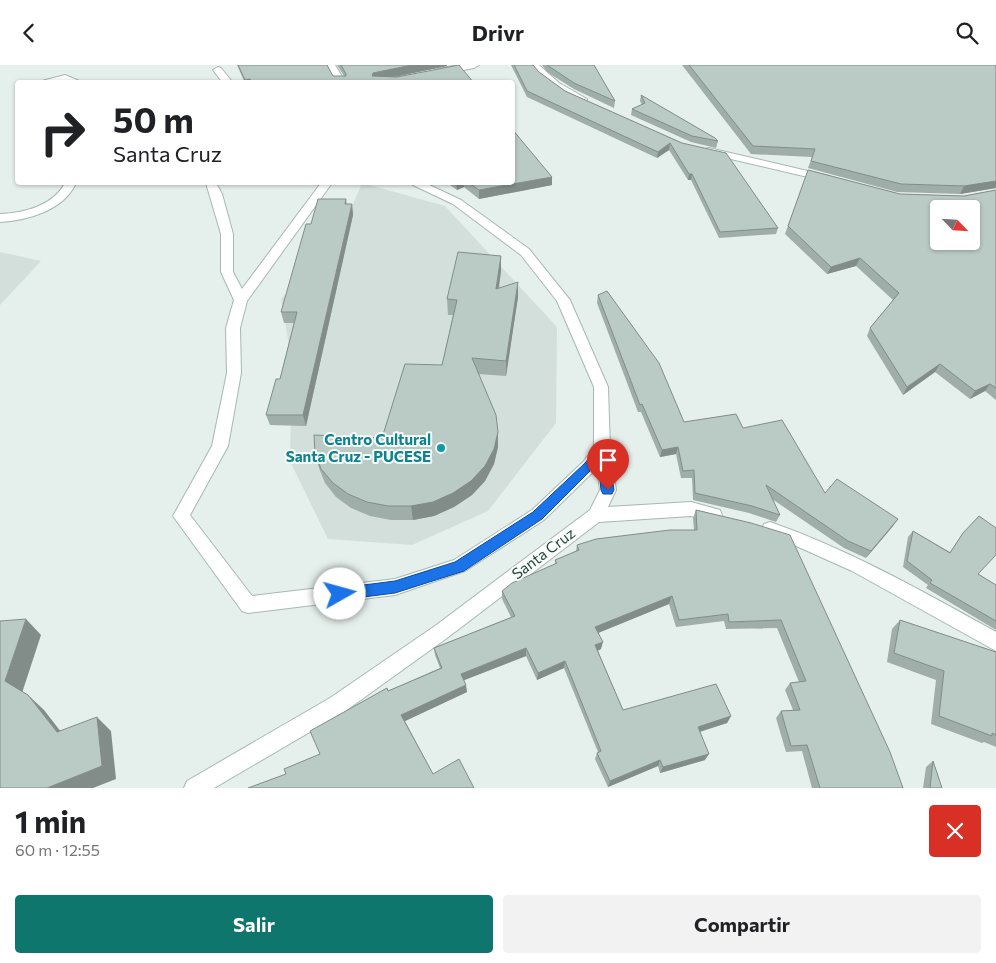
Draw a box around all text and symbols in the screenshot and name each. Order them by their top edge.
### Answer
icon: back [15,19,43,47]
text: Drivr [472,19,524,46]
icon: search [953,19,981,47]
text: 50 m [113,97,194,140]
icon: right [30,100,95,165]
text: Santa Cruz [113,140,222,167]
north arrow [930,200,980,250]
map controls [930,200,980,250]
place label: Centro Cultural Santa Cruz - PUCESE [286,430,431,465]
pin [587,439,629,490]
marker: Centro Cultural Santa Cruz - PUCESE [435,442,447,454]
icon: arrive [594,446,622,474]
street label: Santa Cruz [508,523,578,583]
position arrow [313,567,365,619]
text: 1 min [15,802,86,839]
button: close [929,805,981,857]
text: 60 m · 12:55 [15,840,100,859]
button: Salir [15,895,493,953]
button: Compartir [503,895,981,953]

